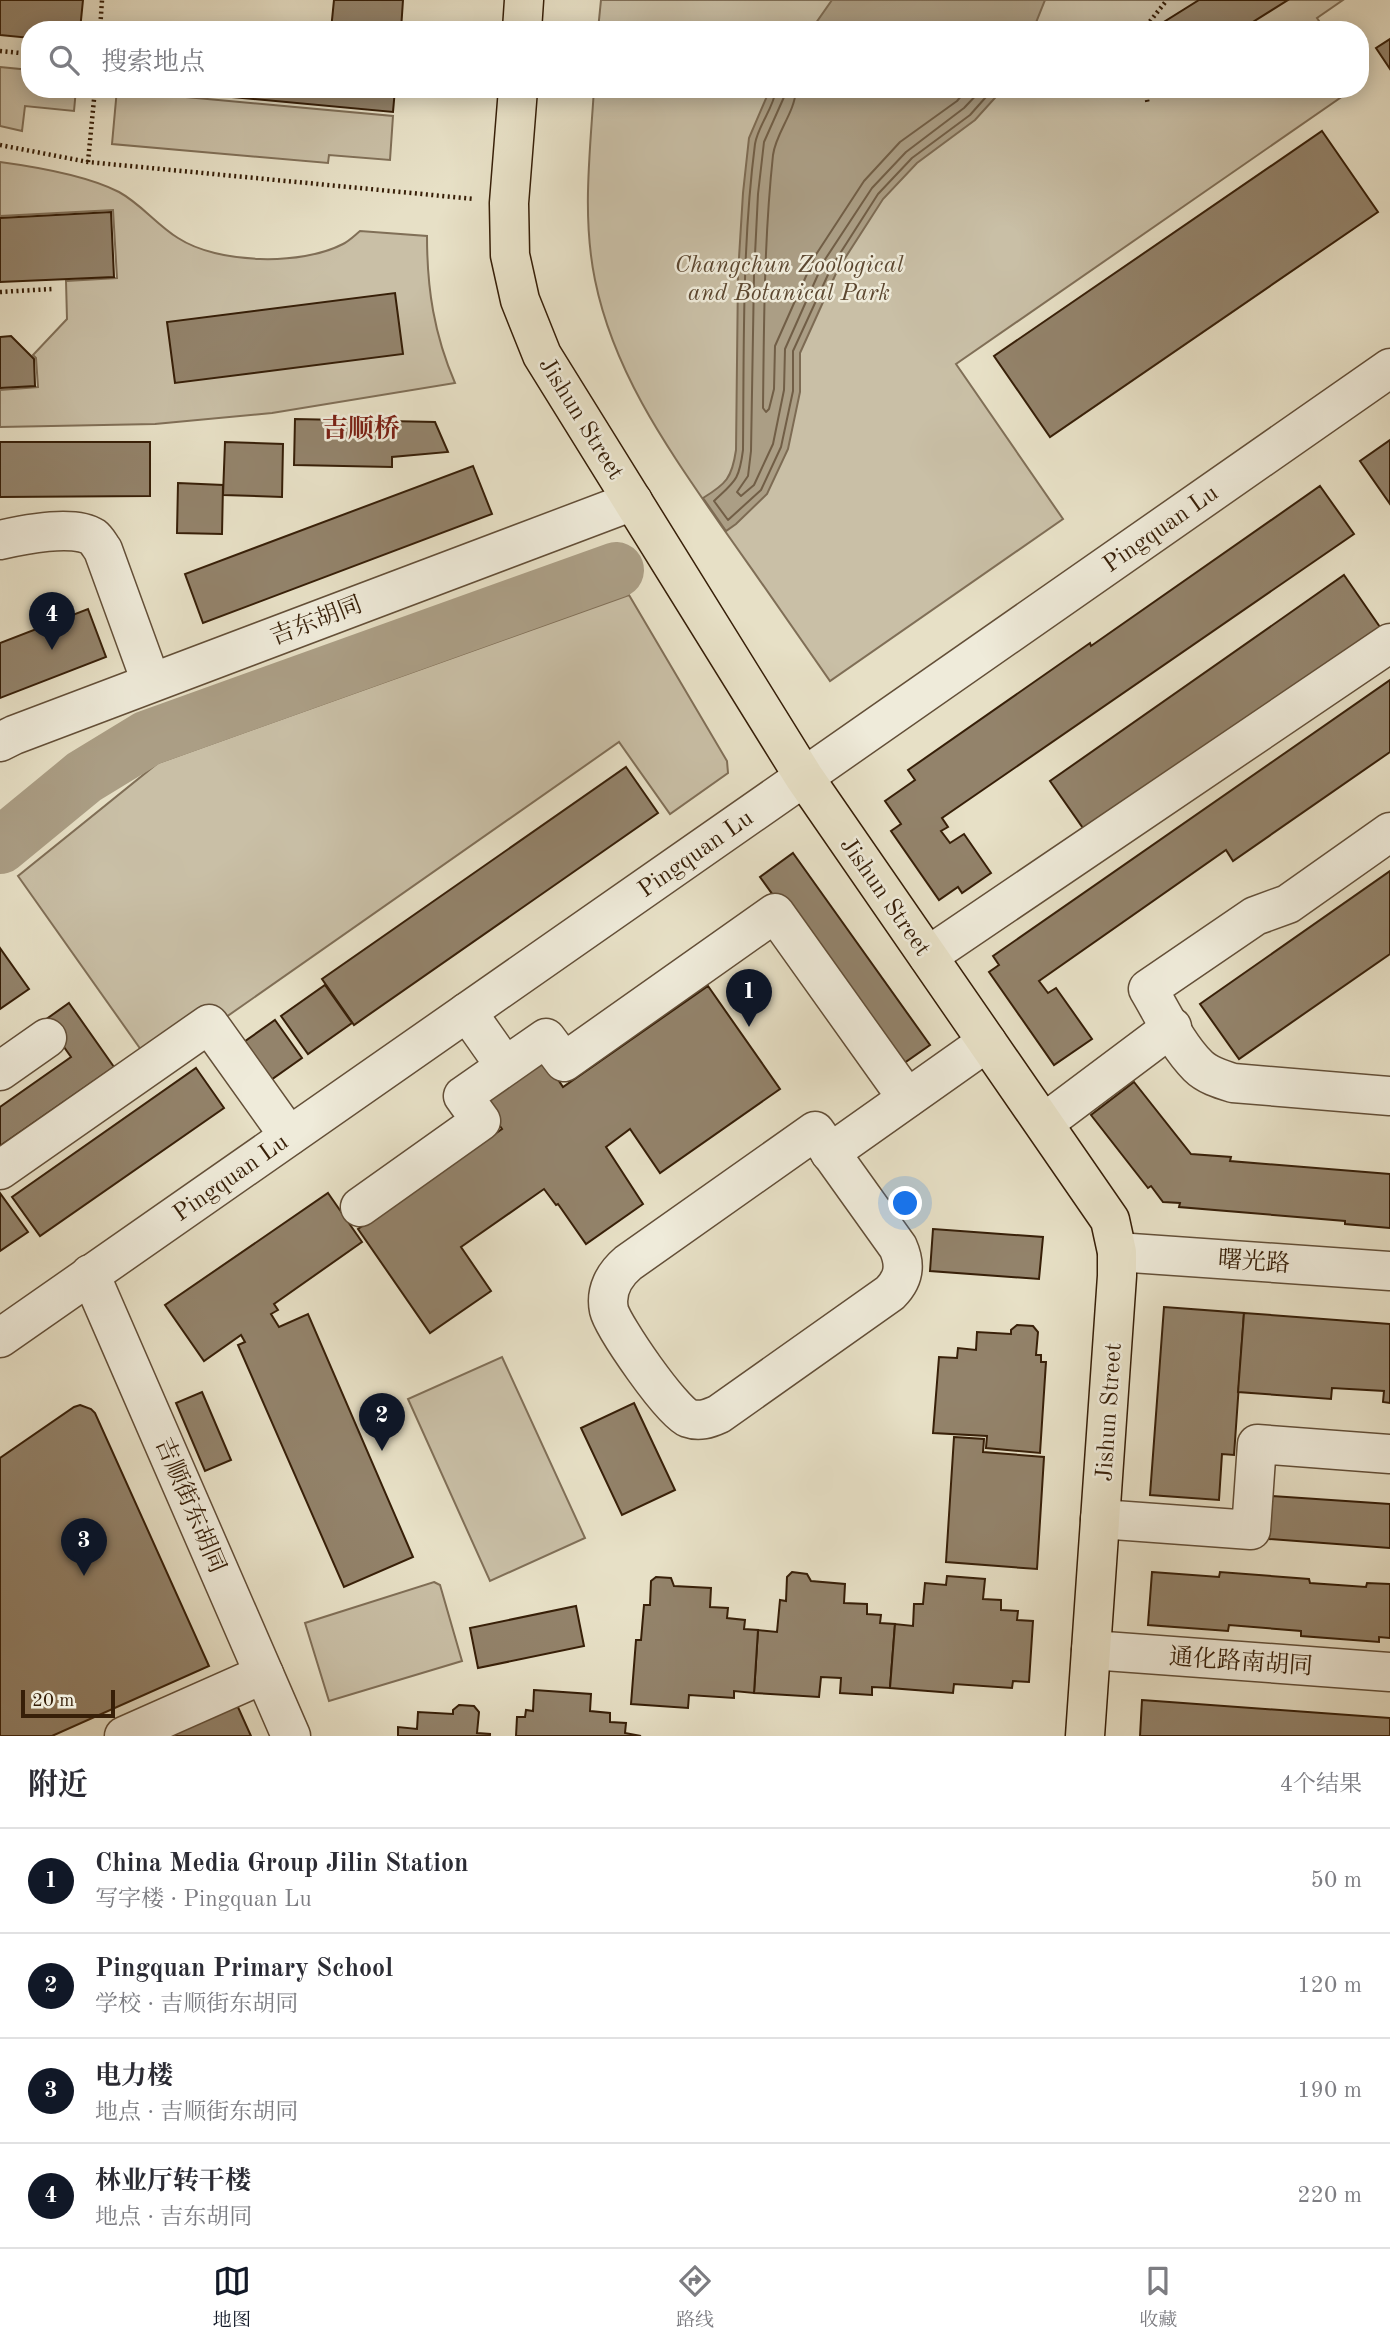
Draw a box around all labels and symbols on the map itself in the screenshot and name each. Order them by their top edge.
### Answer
park label: Changchun Zoological and Botanical Park [674,254,904,306]
street label: Jishun Street [533,354,627,484]
district label: 吉顺桥 [322,414,400,443]
street label: Pingquan Lu [1099,481,1223,578]
street label: 吉东胡同 [267,591,366,650]
pin: 4 [29,592,75,650]
street label: Pingquan Lu [634,806,758,903]
street label: Jishun Street [835,833,934,961]
pin: 1 [726,969,772,1027]
street label: Pingquan Lu [169,1130,293,1227]
your location [888,1186,922,1220]
street label: 曙光路 [1217,1246,1291,1277]
street label: Jishun Street [1093,1342,1127,1482]
pin: 2 [359,1393,405,1451]
street label: 吉顺街东胡同 [150,1434,231,1577]
pin: 3 [61,1518,107,1576]
street label: 通化路南胡同 [1168,1643,1314,1680]
scale bar [21,1687,116,1719]

